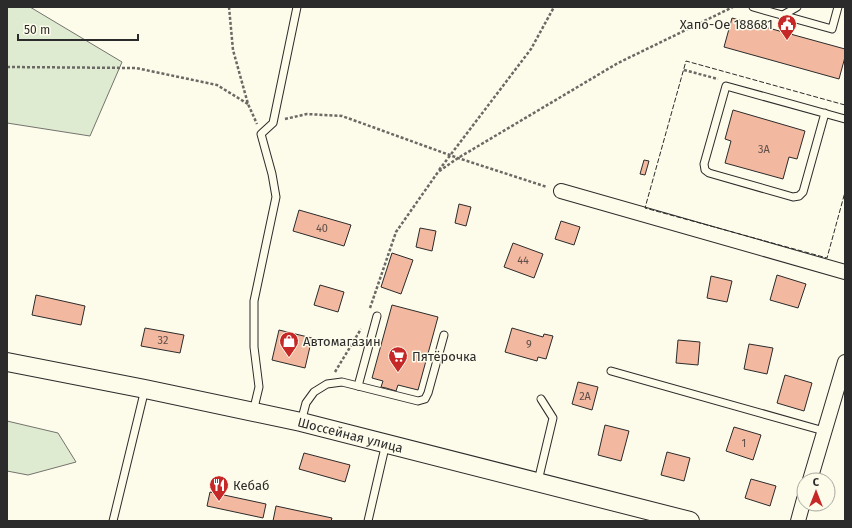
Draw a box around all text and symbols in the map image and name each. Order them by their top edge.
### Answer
public building icon: Хапо-Ое 188681 [776,13,798,41]
scale bar [18,16,138,42]
place label: Хапо-Ое 188681 [680,17,773,32]
text: 50 m [24,23,50,37]
house number: 3А [758,143,771,156]
house number: 40 [316,222,328,235]
house number: 44 [517,254,529,267]
shop icon: Автомагазин [278,330,300,358]
house number: 32 [158,334,168,347]
place label: Автомагазин [303,334,381,349]
house number: 9 [526,338,532,351]
supermarket icon: Пятёрочка [387,345,409,373]
place label: Пятёрочка [412,349,477,364]
house number: 2А [579,390,592,403]
street label: Шоссейная улица [296,414,405,455]
house number: 1 [742,437,746,450]
north arrow [796,472,836,512]
restaurant icon: Кебаб [208,474,230,502]
text: С [813,476,820,489]
place label: Кебаб [233,478,270,493]

